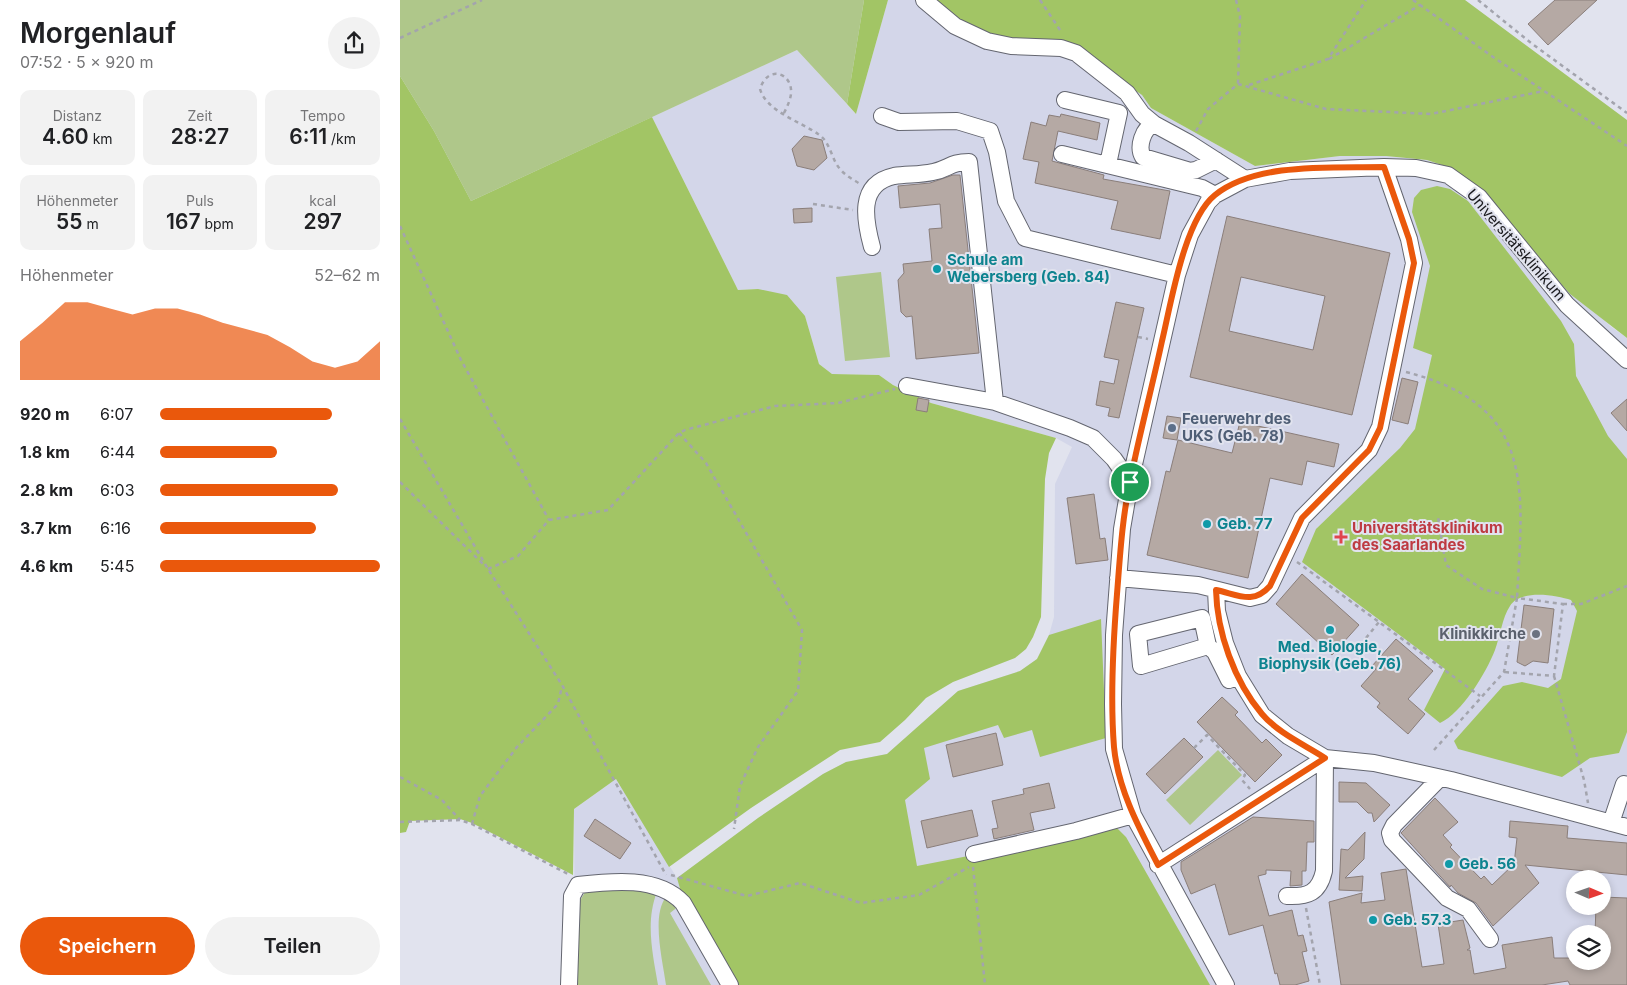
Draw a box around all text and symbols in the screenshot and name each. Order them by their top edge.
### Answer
text: Morgenlauf [20,16,176,50]
button: share [328,17,380,69]
text: 07:52 · 5 × 920 m [20,52,154,72]
text: Distanz [53,107,102,124]
text: Zeit [188,107,212,124]
text: Tempo [300,107,345,124]
text: 4.60 [42,124,89,149]
text: 28:27 [171,124,229,149]
text: 6:11 [289,124,327,149]
text: km [89,130,113,147]
text: /km [327,130,356,147]
street label: Universitätsklinikum [1463,185,1570,305]
text: Höhenmeter [36,192,118,209]
text: Puls [186,192,214,209]
text: kcal [309,192,336,209]
text: 55 [56,209,82,234]
text: 167 [166,209,201,234]
text: 297 [304,209,342,234]
text: m [82,215,99,232]
text: bpm [201,215,234,232]
place label: Schule am Webersberg (Geb. 84) [947,250,1110,286]
marker: Schule am Webersberg (Geb. 84) [931,263,943,275]
text: Höhenmeter [20,265,114,285]
text: 52–62 m [314,265,380,285]
text: 920 m [20,404,70,424]
text: 6:07 [100,404,133,424]
place label: Feuerwehr des UKS (Geb. 78) [1182,409,1291,445]
marker: Feuerwehr des UKS (Geb. 78) [1166,422,1178,434]
text: 1.8 km [20,442,70,462]
text: 6:44 [100,442,135,462]
pin [1109,461,1151,503]
icon: arrive [1116,468,1144,496]
text: 2.8 km [20,480,73,500]
text: 6:03 [100,480,135,500]
place label: Geb. 77 [1217,514,1273,533]
text: 3.7 km [20,518,72,538]
text: 6:16 [100,518,131,538]
marker: Geb. 77 [1201,518,1213,530]
place label: Universitätsklinikum des Saarlandes [1352,518,1503,554]
marker: Universitätsklinikum des Saarlandes [1334,530,1348,544]
text: 4.6 km [20,556,73,576]
text: 5:45 [100,556,134,576]
marker: Med. Biologie, Biophysik (Geb. 76) [1324,624,1336,636]
place label: Klinikkirche [1439,624,1526,643]
marker: Klinikkirche [1530,628,1542,640]
place label: Med. Biologie, Biophysik (Geb. 76) [1259,637,1401,673]
place label: Geb. 56 [1459,854,1516,873]
marker: Geb. 56 [1443,858,1455,870]
north arrow [1566,870,1611,915]
map controls [1566,870,1611,970]
place label: Geb. 57.3 [1383,910,1452,929]
marker: Geb. 57.3 [1367,914,1379,926]
button: Speichern [20,917,195,975]
button: Teilen [205,917,380,975]
button: layers [1566,925,1611,970]

